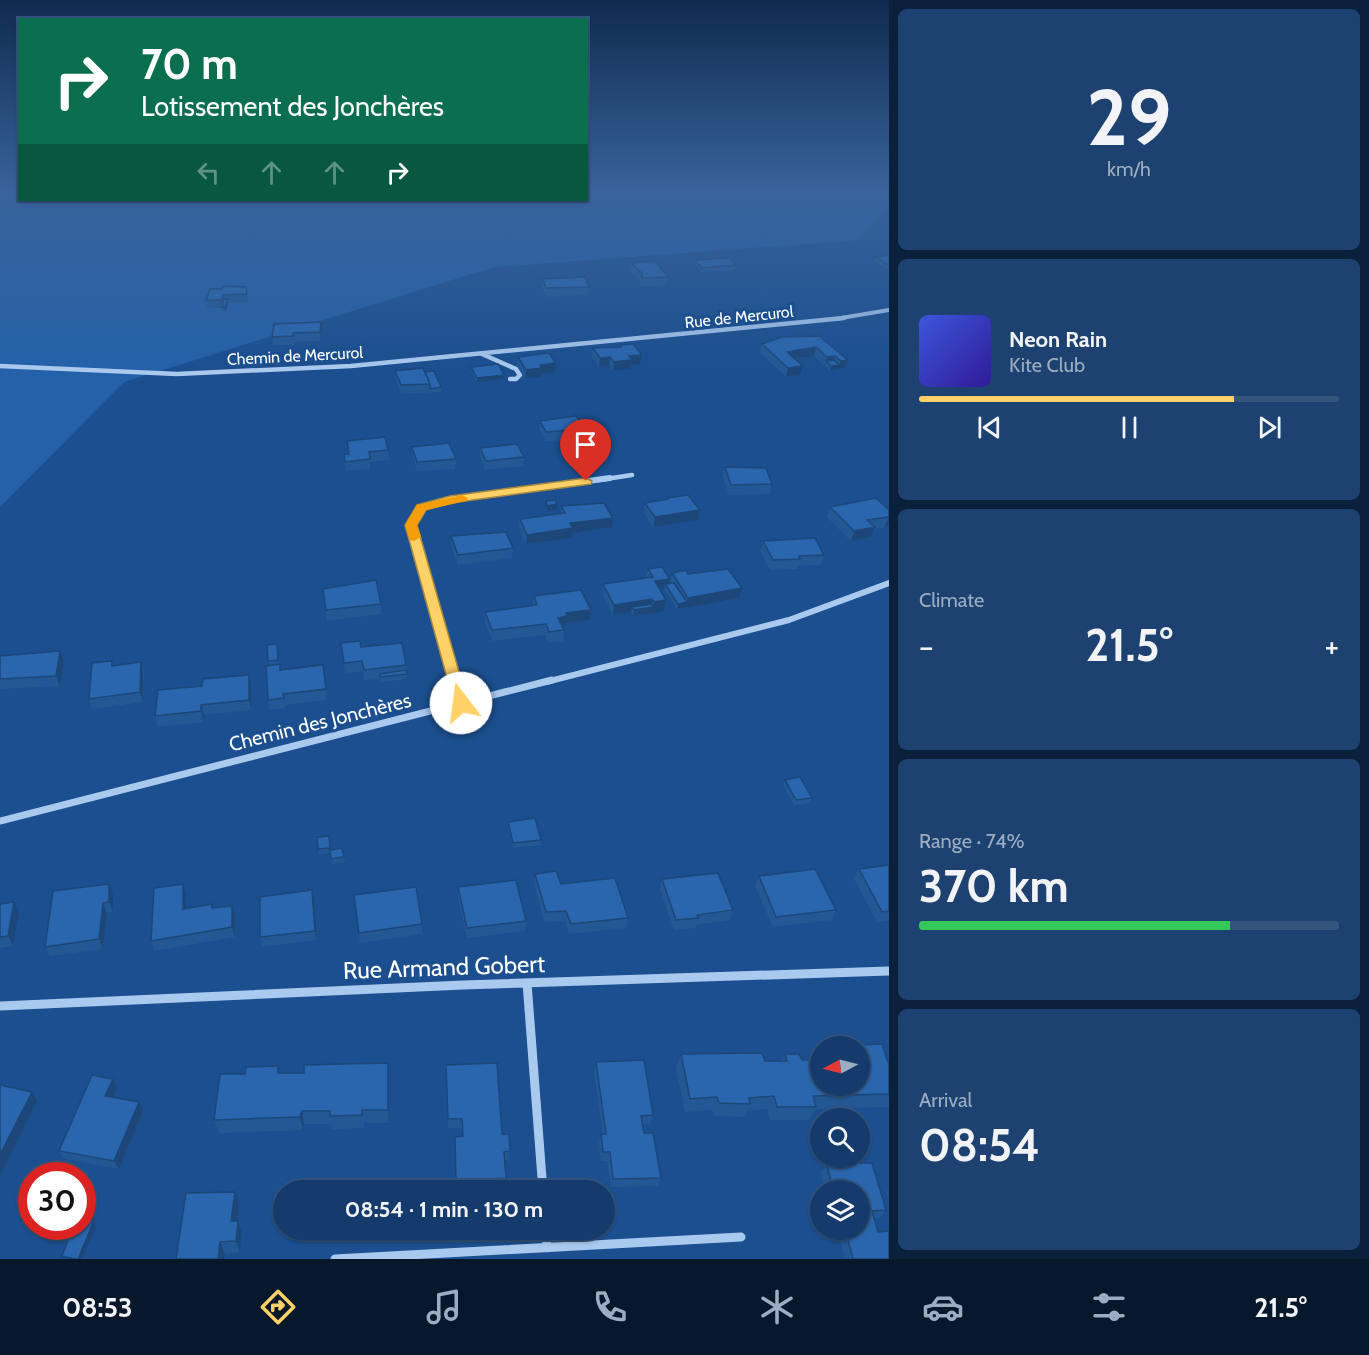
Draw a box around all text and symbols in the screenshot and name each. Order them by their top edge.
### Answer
text: 70 m [141,38,238,90]
icon: right [42,42,120,120]
text: 29 [1086,70,1172,165]
text: Lotissement des Jonchères [141,90,444,123]
icon: left [192,156,225,189]
icon: ahead [255,156,288,189]
icon: ahead [318,156,351,189]
icon: right [381,156,414,189]
text: km/h [1107,157,1151,181]
street label: Rue de Mercurol [684,302,795,332]
text: Neon Rain [1009,326,1107,353]
street label: Chemin de Mercurol [226,343,364,369]
text: Kite Club [1009,353,1085,377]
icon: previous [973,411,1006,444]
icon: pause [1113,411,1146,444]
icon: next [1253,411,1286,444]
pin [560,419,611,481]
icon: arrive [569,428,602,461]
text: Climate [919,588,984,612]
text: 21.5° [1085,618,1173,672]
text: − [919,626,934,666]
text: + [1324,626,1339,666]
position arrow [429,671,493,735]
street label: Chemin des Jonchères [227,688,413,756]
text: Range · 74% [919,829,1025,853]
text: 370 km [919,859,1069,913]
street label: Rue Armand Gobert [343,949,545,985]
north arrow [810,1036,870,1096]
map controls [810,1036,870,1240]
text: Arrival [919,1088,972,1112]
button: search [810,1108,870,1168]
text: 08:54 [919,1118,1040,1172]
speed limit sign: 30 [18,1162,96,1240]
button: layers [810,1180,870,1240]
text: 08:54 · 1 min · 130 m [345,1196,543,1223]
icon: directions [257,1286,299,1328]
icon: music [423,1286,465,1328]
icon: phone [589,1286,631,1328]
icon: climate [756,1286,798,1328]
icon: car [922,1286,964,1328]
icon: filters [1088,1286,1130,1328]
text: 08:53 [62,1291,133,1324]
text: 21.5° [1254,1291,1307,1324]

